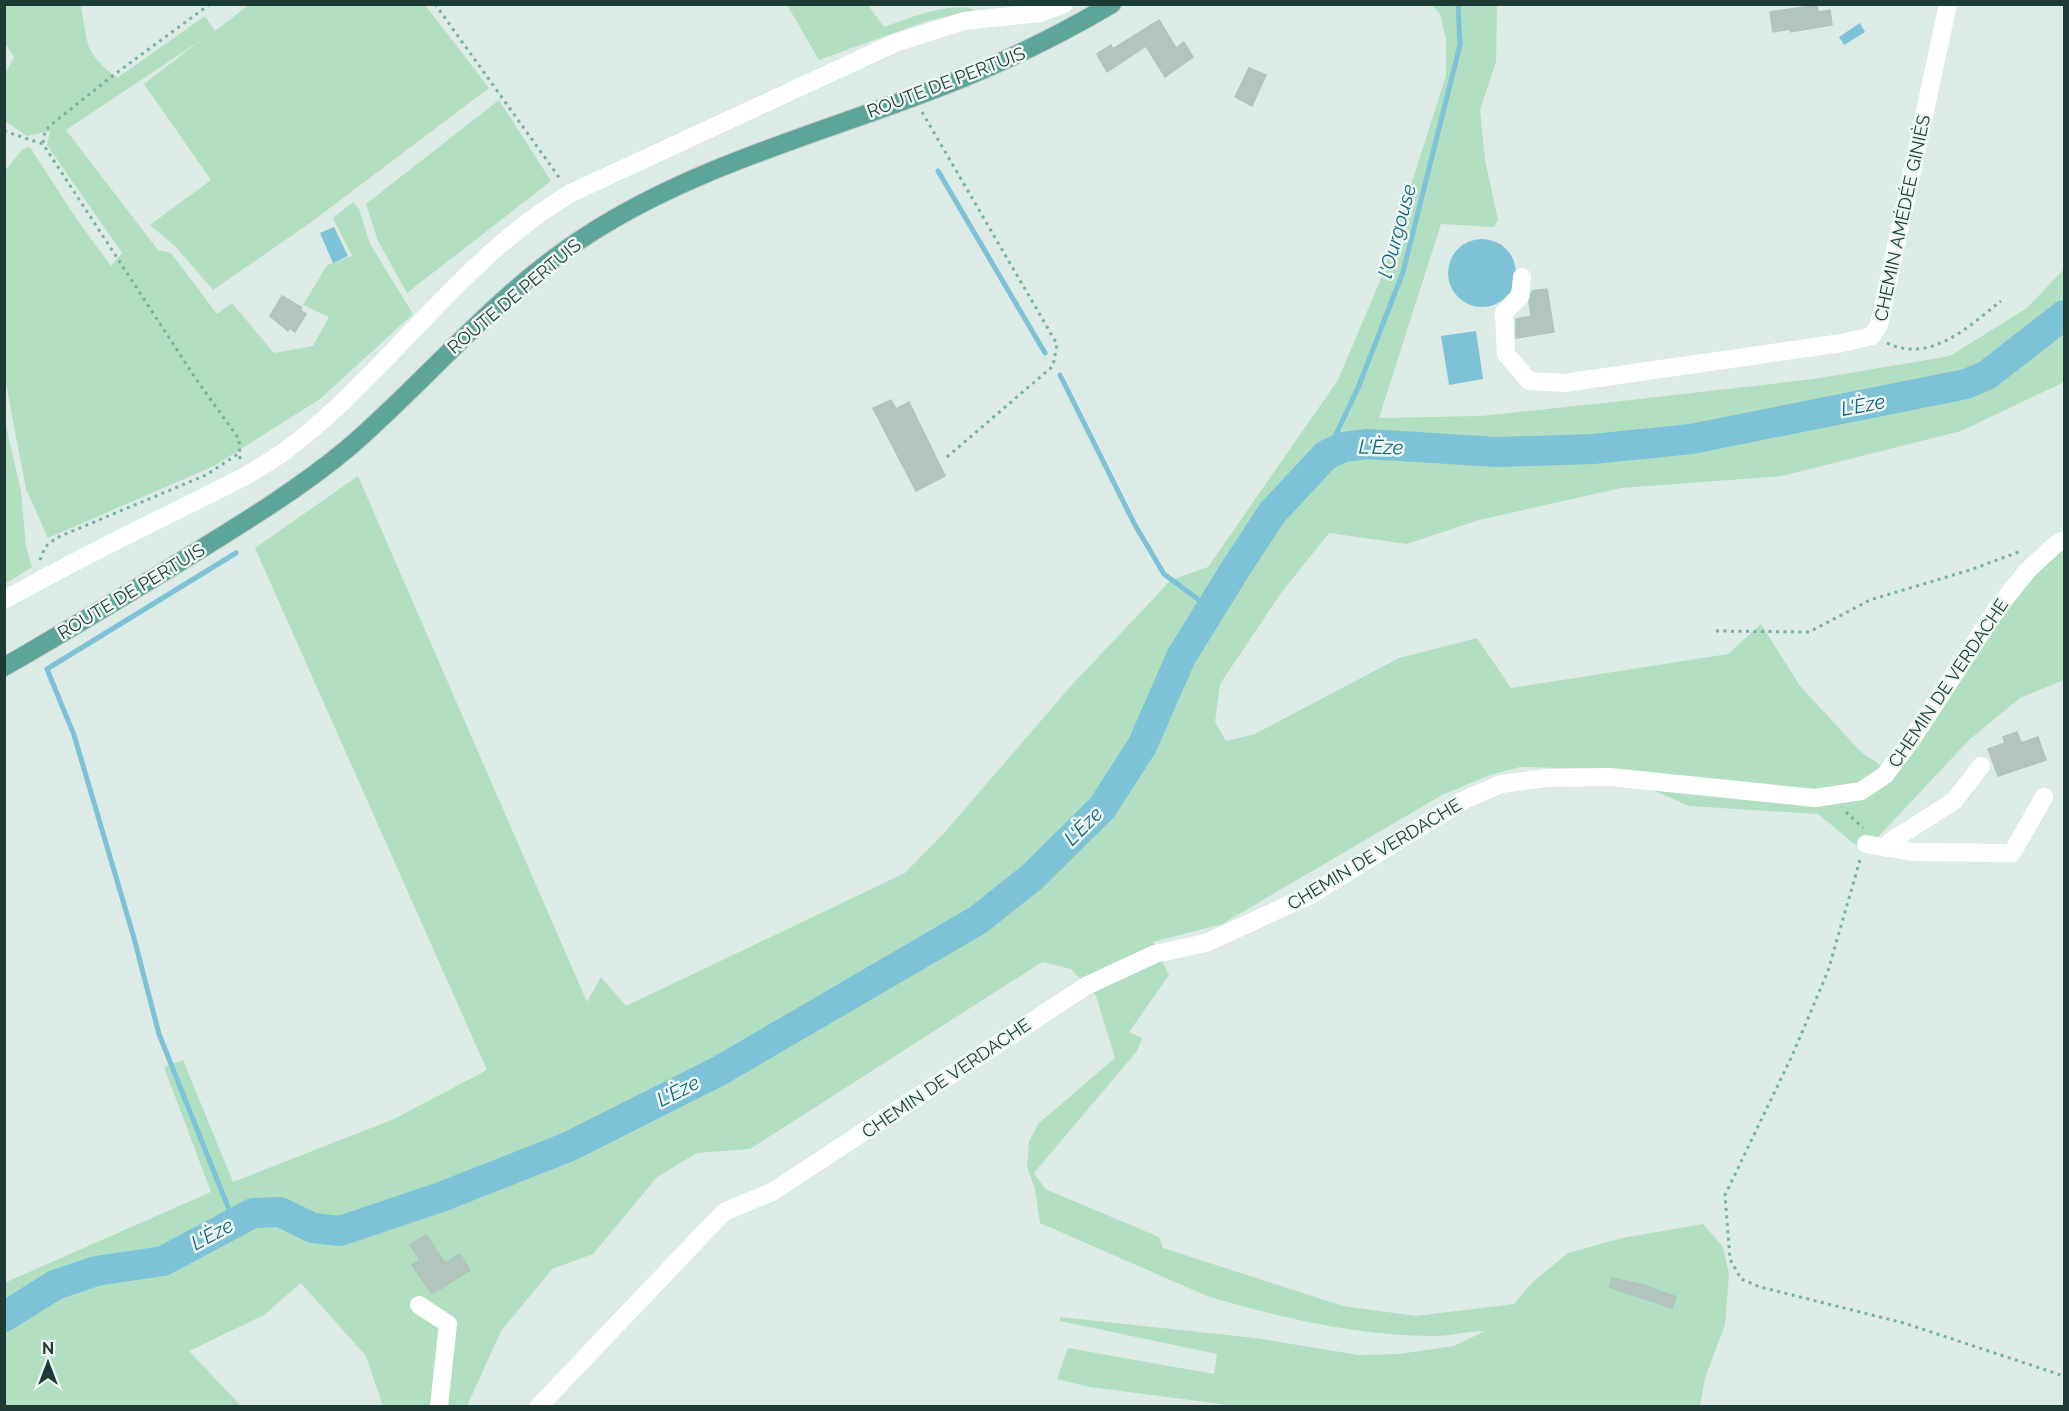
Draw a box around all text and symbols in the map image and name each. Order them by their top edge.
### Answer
street label: ROUTE DE PERTUIS [864,42,1028,122]
street label: CHEMIN AMÉDÉE GINIÈS [1869,113,1934,323]
water label: l'Ourgouse [1373,181,1421,281]
street label: ROUTE DE PERTUIS [443,234,585,358]
water label: L'Èze [1839,389,1887,421]
water label: L'Èze [1359,435,1404,459]
street label: ROUTE DE PERTUIS [54,539,208,643]
street label: CHEMIN DE VERDACHE [1884,595,2012,771]
street label: CHEMIN DE VERDACHE [1283,794,1465,914]
water label: L'Èze [1059,802,1107,850]
street label: CHEMIN DE VERDACHE [858,1014,1034,1142]
water label: L'Èze [653,1070,704,1112]
water label: L'Èze [187,1213,238,1255]
north arrow [18,1333,78,1393]
text: N [42,1339,54,1358]

